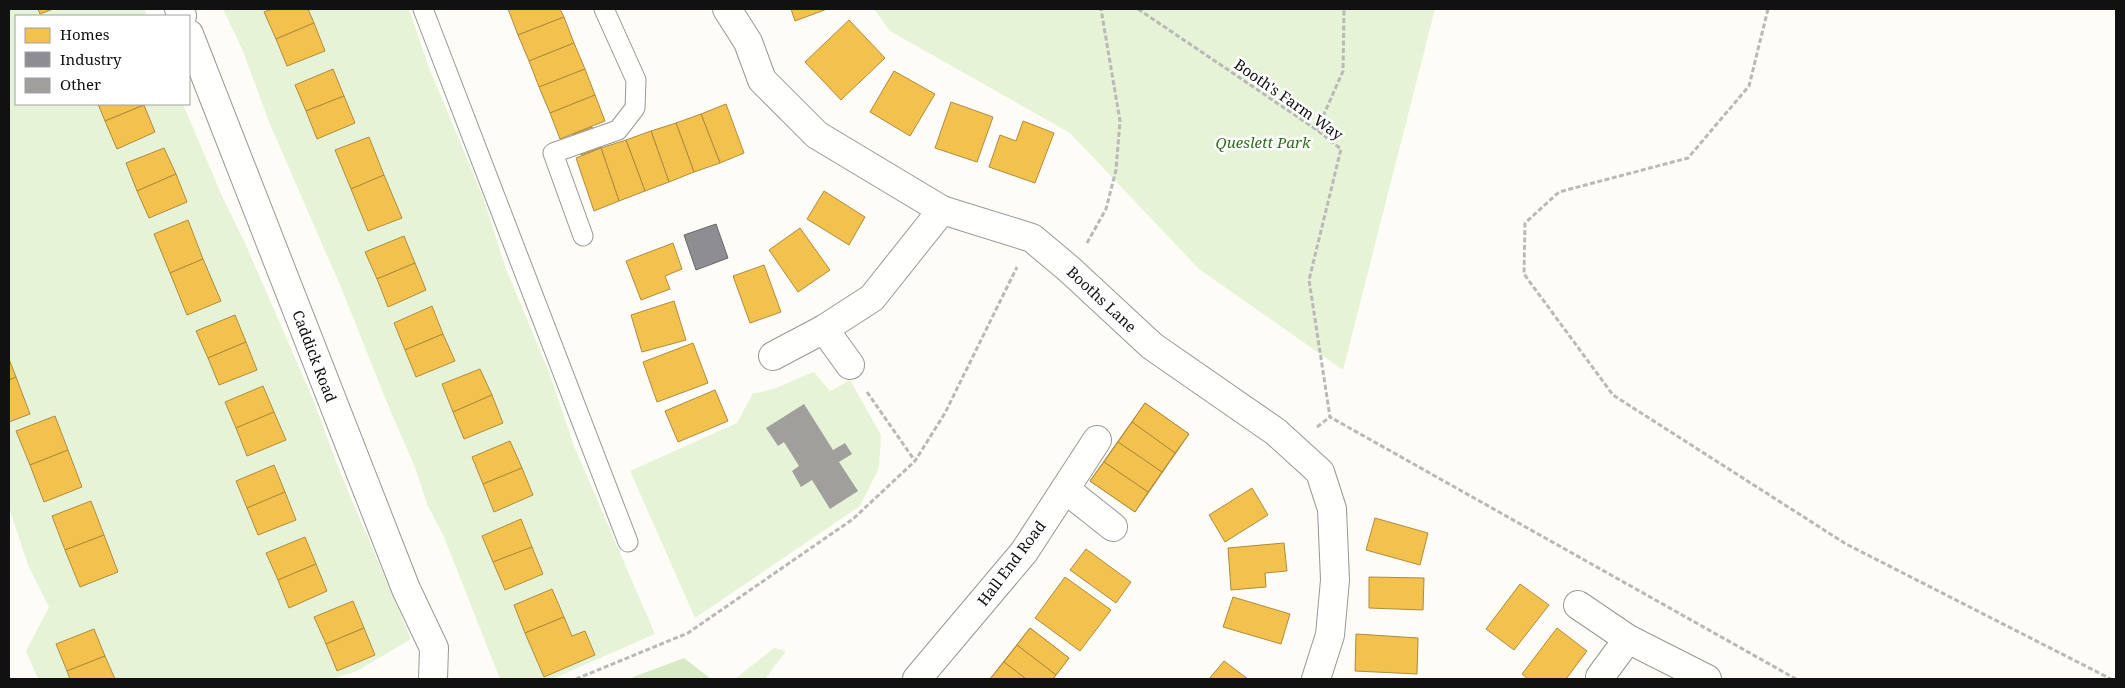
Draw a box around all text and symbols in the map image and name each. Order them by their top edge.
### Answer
legend [15,15,190,105]
text: Homes [60,24,110,44]
text: Industry [60,49,122,69]
street label: Booth's Farm Way [1231,54,1348,144]
text: Other [60,74,101,94]
park label: Queslett Park [1216,132,1311,152]
street label: Booths Lane [1063,262,1141,336]
street label: Caddick Road [288,307,342,405]
street label: Hall End Road [972,516,1050,610]

